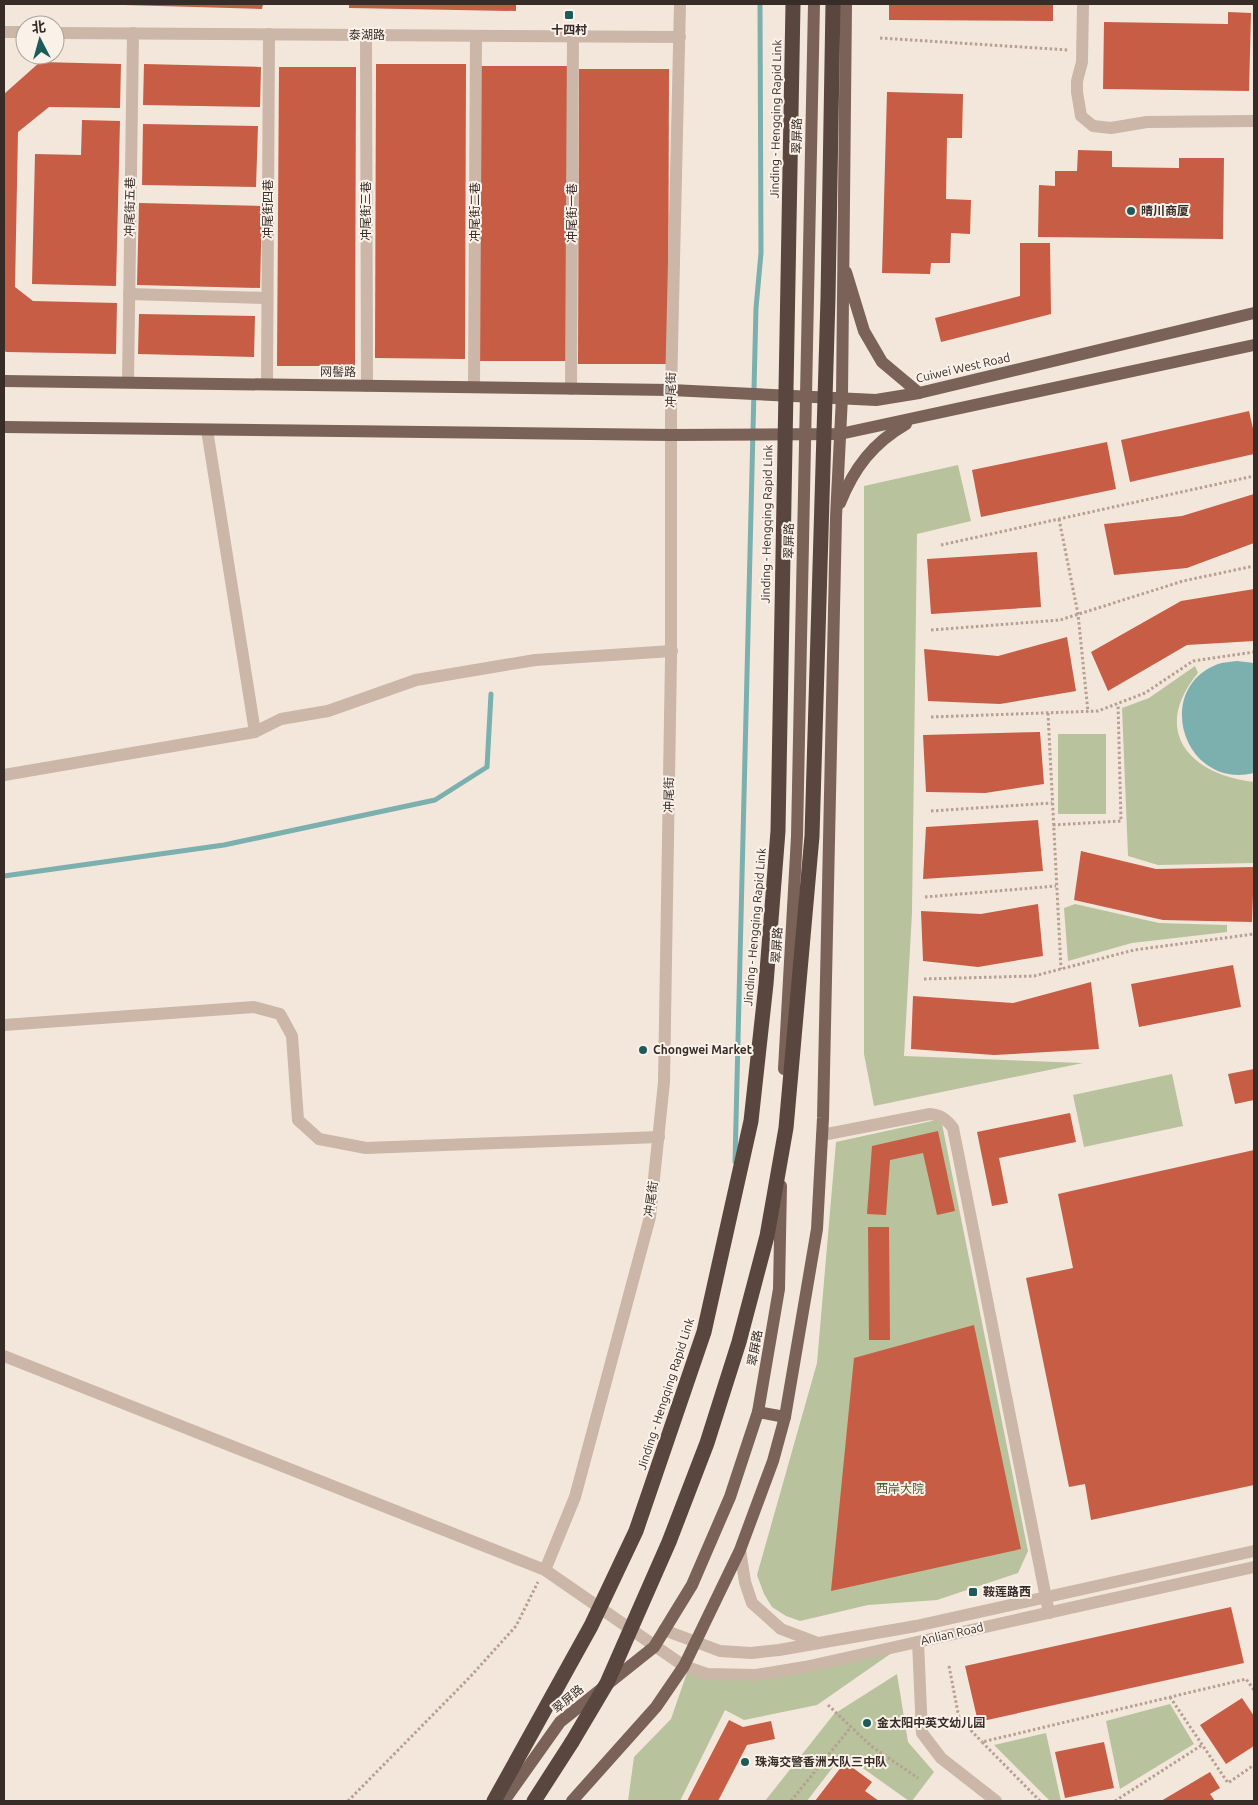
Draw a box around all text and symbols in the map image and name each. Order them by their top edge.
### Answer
marker: 十四村 [563,9,575,21]
north arrow [15,15,65,65]
text: 北 [31,18,46,36]
place label: 十四村 [551,23,587,36]
street label: 泰湖路 [349,28,385,41]
street label: Jinding - Hengqing Rapid Link [768,40,783,198]
street label: 翠屏路 [790,118,803,154]
street label: 冲尾街五巷 [122,177,137,237]
street label: 冲尾街四巷 [261,179,274,239]
street label: 冲尾街三巷 [359,181,372,241]
street label: 冲尾街二巷 [468,182,481,242]
street label: 冲尾街一巷 [565,183,578,243]
place label: 晴川商厦 [1141,204,1189,217]
marker: 晴川商厦 [1125,205,1137,217]
street label: Cuiwei West Road [914,350,1011,385]
street label: 网髻路 [320,365,356,378]
street label: 冲尾街 [664,372,677,408]
street label: Jinding - Hengqing Rapid Link [759,445,774,603]
street label: 翠屏路 [782,523,795,559]
street label: 冲尾街 [662,777,675,813]
street label: Jinding - Hengqing Rapid Link [741,847,768,1007]
street label: 翠屏路 [769,927,784,963]
place label: Chongwei Market [653,1043,752,1056]
marker: Chongwei Market [637,1044,649,1056]
street label: 冲尾街 [642,1180,659,1218]
street label: Jinding - Hengqing Rapid Link [635,1316,696,1471]
street label: 翠屏路 [745,1329,764,1367]
park label: 西岸大院 [876,1482,924,1495]
place label: 鞍莲路西 [983,1585,1031,1598]
marker: 鞍莲路西 [967,1586,979,1598]
street label: Anlian Road [919,1620,985,1647]
street label: 翠屏路 [550,1682,586,1715]
place label: 金太阳中英文幼儿园 [877,1716,985,1729]
marker: 金太阳中英文幼儿园 [861,1717,873,1729]
place label: 珠海交警香洲大队三中队 [755,1755,887,1768]
marker: 珠海交警香洲大队三中队 [739,1756,751,1768]

